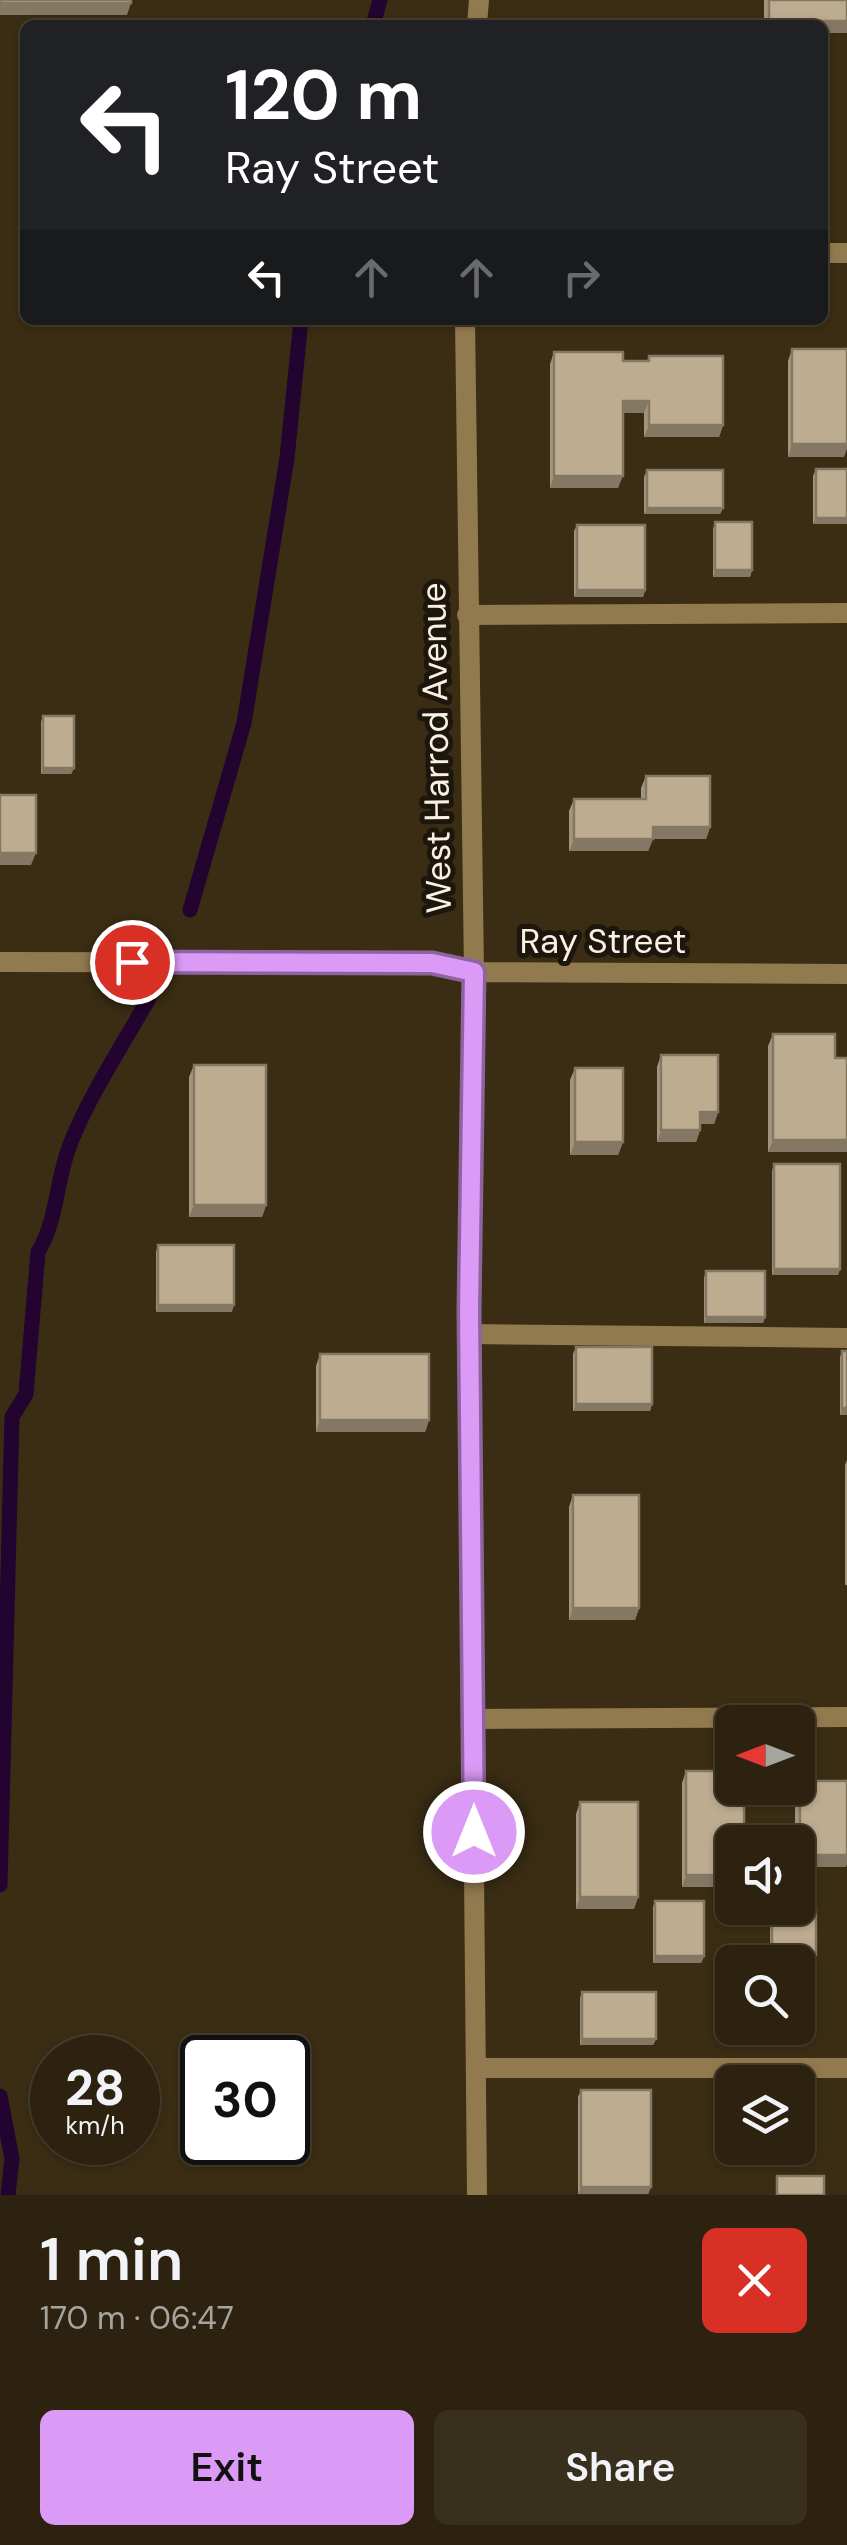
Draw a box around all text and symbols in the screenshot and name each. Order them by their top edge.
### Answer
text: 120 m [225,50,422,141]
icon: left [60,60,190,190]
text: Ray Street [225,138,439,197]
icon: left [239,250,294,305]
icon: ahead [344,250,399,305]
icon: ahead [449,250,504,305]
icon: right [554,250,609,305]
street label: West Harrod Avenue [410,582,462,914]
street label: Ray Street [520,918,686,964]
pin [90,920,175,1005]
icon: arrive [105,935,160,990]
north arrow [715,1705,815,1805]
map controls [715,1705,815,2165]
position arrow [422,1780,526,1884]
button: sound [715,1825,815,1925]
button: search [715,1945,815,2045]
speed limit sign: 30 [180,2035,310,2165]
text: 28 [65,2055,125,2121]
button: layers [715,2065,815,2165]
text: km/h [65,2109,125,2142]
text: 1 min [40,2220,183,2299]
button: close [702,2228,807,2333]
text: 170 m · 06:47 [40,2297,234,2339]
button: Exit [40,2410,414,2525]
button: Share [434,2410,807,2525]

